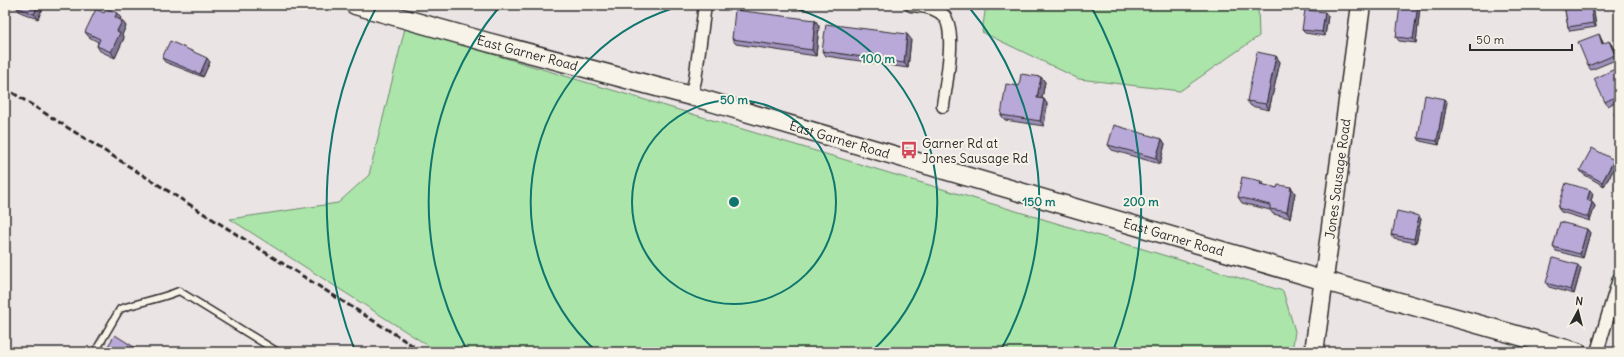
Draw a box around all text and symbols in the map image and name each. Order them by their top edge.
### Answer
scale bar [1470,26,1572,52]
street label: East Garner Road [475,32,580,75]
text: 50 m [1476,32,1505,47]
text: 100 m [861,51,895,66]
text: 50 m [720,92,749,107]
street label: East Garner Road [787,117,892,163]
street label: Jones Sausage Road [1321,117,1355,240]
place label: Garner Rd at Jones Sausage Rd [922,135,1028,167]
bus stop icon: Garner Rd at Jones Sausage Rd [899,140,919,160]
text: 150 m [1023,194,1056,209]
text: 200 m [1123,194,1159,209]
centre of rings [727,195,741,209]
street label: East Garner Road [1121,215,1226,260]
north arrow [1558,291,1598,331]
text: N [1575,294,1584,308]

